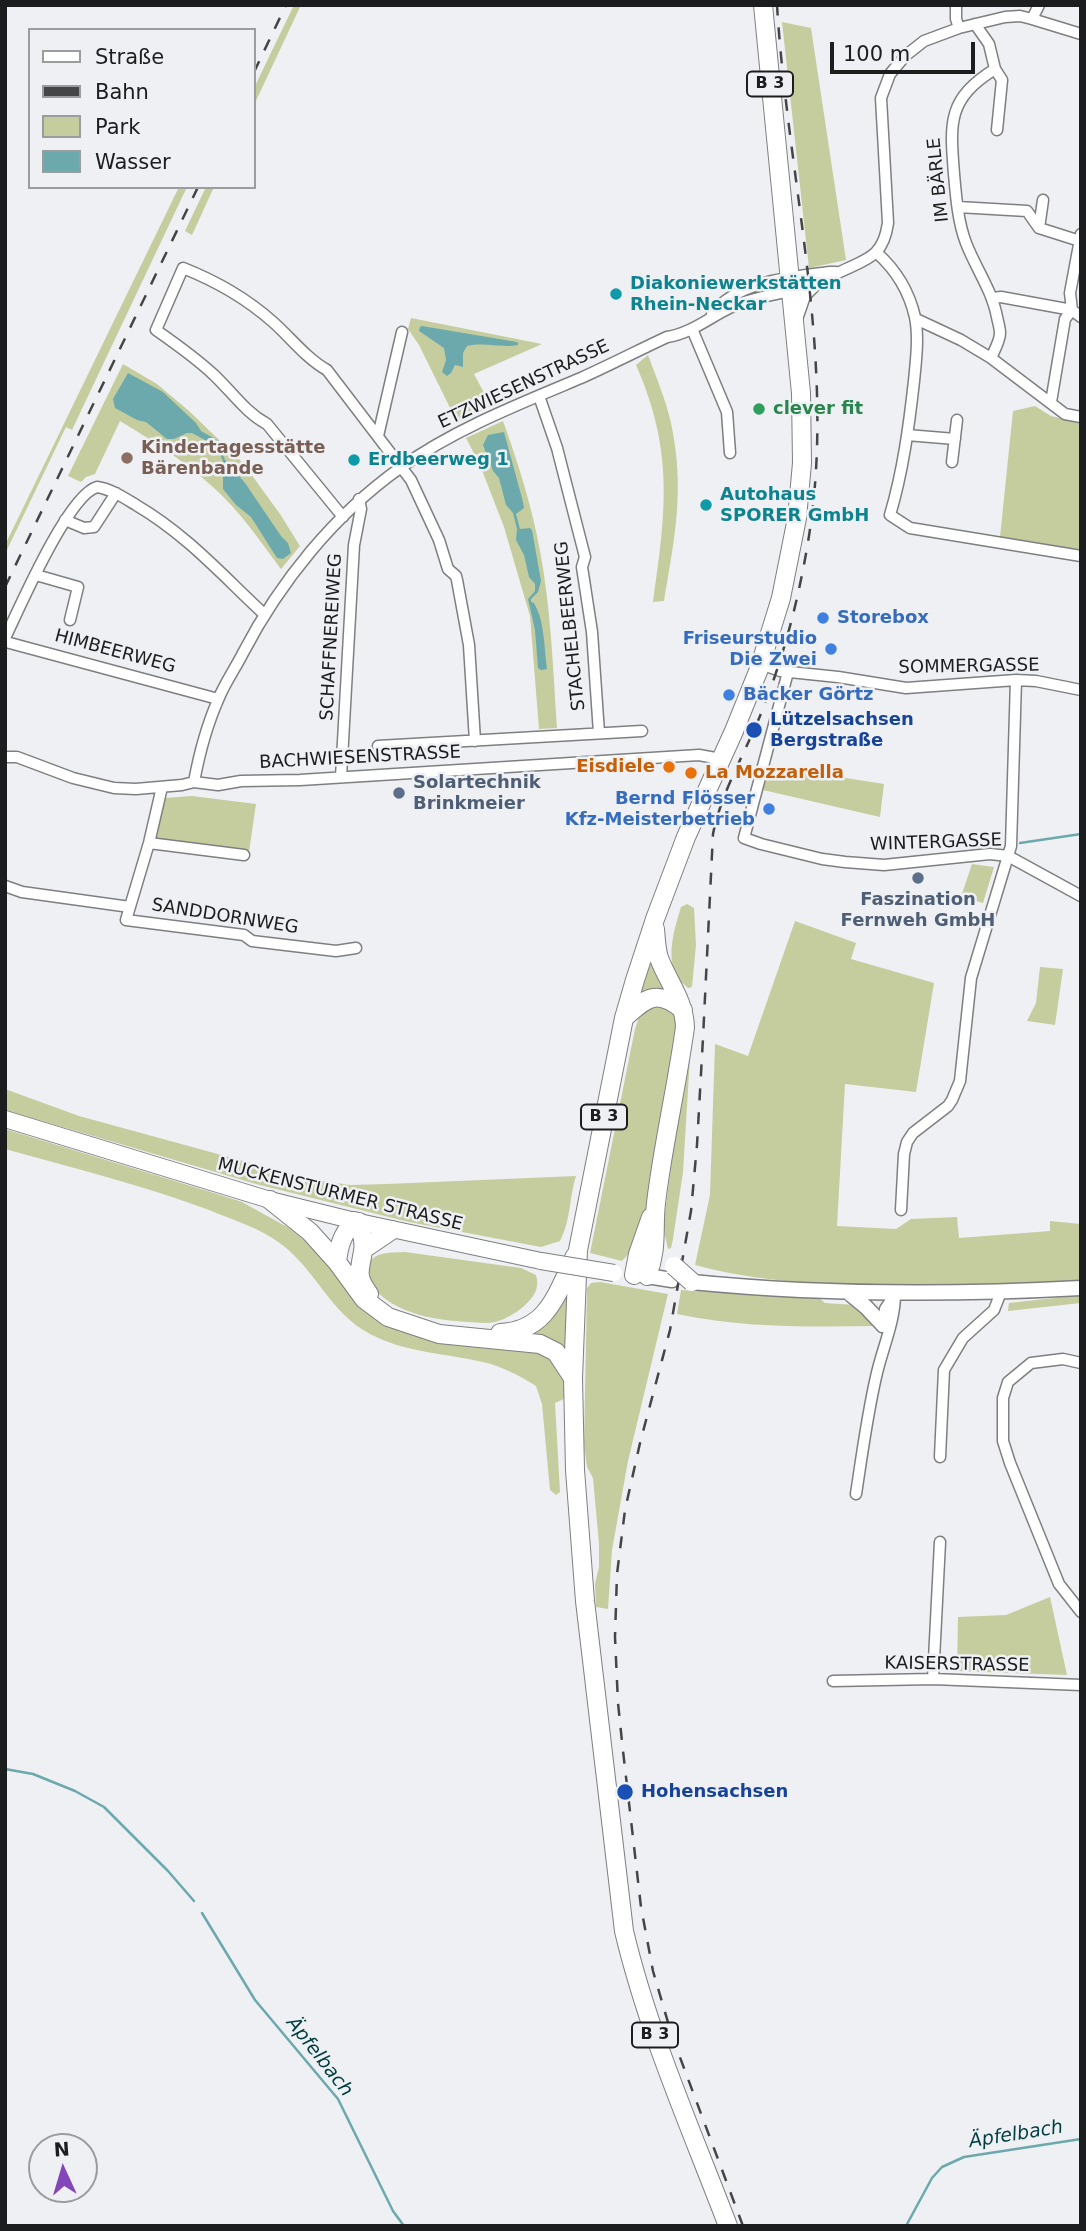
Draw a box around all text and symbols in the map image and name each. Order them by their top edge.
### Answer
legend [28,28,256,189]
scale bar [834,28,979,72]
text: 100 m [843,42,910,66]
text: Straße [95,45,164,69]
road number: B 3 [747,72,793,96]
text: Bahn [95,80,149,104]
text: Park [95,115,140,139]
street label: IM BÄRLE [924,137,954,223]
text: Wasser [95,150,171,174]
place label: Diakoniewerkstätten Rhein-Neckar [630,273,842,316]
marker: Diakoniewerkstätten Rhein-Neckar [608,286,624,302]
street label: ETZWIESENSTRASSE [435,336,613,434]
place label: clever fit [773,398,863,420]
marker: clever fit [751,401,767,417]
place label: Kindertagesstätte Bärenbande [141,437,325,480]
place label: Erdbeerweg 1 [368,449,509,471]
marker: Kindertagesstätte Bärenbande [119,450,135,466]
marker: Erdbeerweg 1 [346,452,362,468]
place label: Autohaus SPORER GmbH [720,484,869,526]
marker: Autohaus SPORER GmbH [698,497,714,513]
street label: STACHELBEERWEG [551,540,591,712]
street label: SCHAFFNEREIWEG [317,553,347,721]
place label: Storebox [837,607,929,629]
marker: Storebox [815,610,831,626]
street label: HIMBEERWEG [52,625,178,679]
place label: Friseurstudio Die Zwei [683,628,817,670]
marker: Friseurstudio Die Zwei [823,641,839,657]
street label: SOMMERGASSE [898,655,1040,679]
place label: Bäcker Görtz [743,684,873,706]
marker: Bäcker Görtz [721,687,737,703]
place label: Lützelsachsen Bergstraße [770,709,914,752]
marker: Lützelsachsen Bergstraße [744,720,764,740]
street label: BACHWIESENSTRASSE [259,742,461,774]
place label: Eisdiele [576,756,655,778]
marker: Eisdiele [661,759,677,775]
place label: La Mozzarella [705,762,844,784]
marker: La Mozzarella [683,765,699,781]
place label: Solartechnik Brinkmeier [413,772,541,814]
marker: Solartechnik Brinkmeier [391,785,407,801]
place label: Bernd Flösser Kfz-Meisterbetrieb [565,788,755,830]
marker: Bernd Flösser Kfz-Meisterbetrieb [761,801,777,817]
street label: WINTERGASSE [870,830,1002,856]
marker: Faszination Fernweh GmbH [910,870,926,886]
place label: Faszination Fernweh GmbH [841,889,995,932]
street label: SANDDORNWEG [150,895,300,939]
road number: B 3 [581,1105,627,1130]
street label: MUCKENSTURMER STRASSE [215,1154,465,1236]
street label: KAISERSTRASSE [884,1653,1030,1677]
place label: Hohensachsen [641,1781,788,1803]
marker: Hohensachsen [615,1782,635,1802]
water label: Äpfelbach [281,2013,357,2101]
road number: B 3 [632,2022,678,2048]
water label: Äpfelbach [967,2116,1065,2154]
north arrow [28,2133,98,2203]
text: N [53,2138,70,2161]

